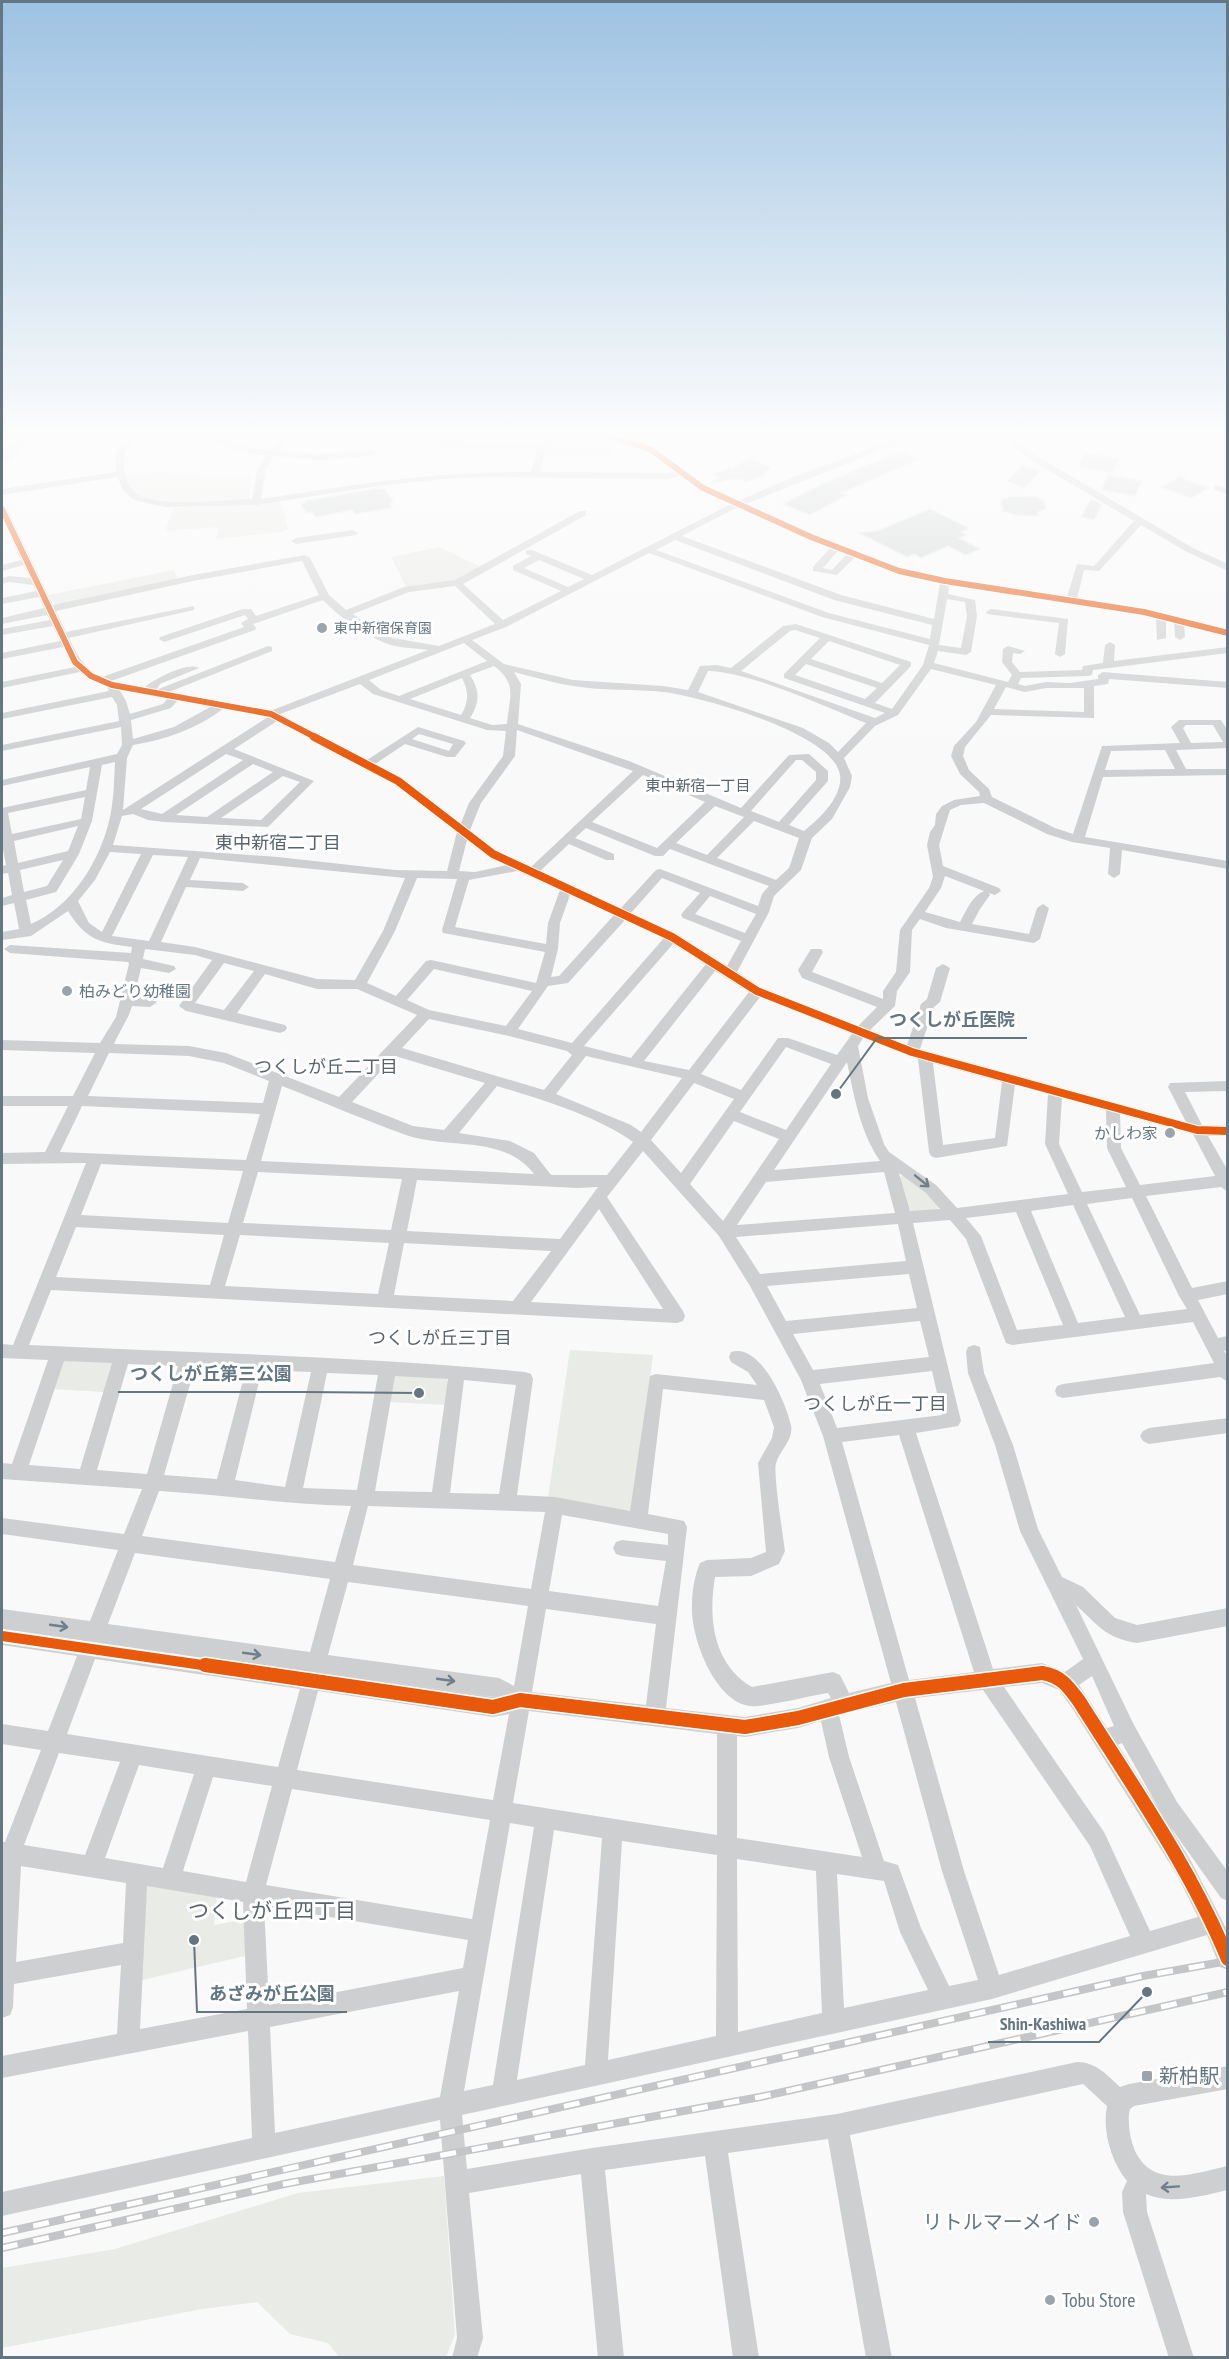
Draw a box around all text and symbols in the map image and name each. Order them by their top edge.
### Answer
place label: 東中新宿保育園 [334,619,432,637]
marker: 東中新宿保育園 [315,621,329,635]
district label: 東中新宿一丁目 [645,776,751,795]
district label: 東中新宿二丁目 [215,831,341,854]
place label: 柏みどり幼稚園 [79,981,191,1001]
marker: 柏みどり幼稚園 [60,984,74,998]
callout: つくしが丘医院 [877,1002,1027,1038]
text: つくしが丘医院 [889,1008,1015,1031]
district label: つくしが丘二丁目 [254,1055,398,1078]
place label: かしわ家 [1094,1123,1158,1143]
marker: かしわ家 [1163,1126,1177,1140]
one-way arrow [914,1175,930,1188]
district label: つくしが丘三丁目 [368,1326,512,1349]
callout: つくしが丘第三公園 [118,1356,304,1392]
text: つくしが丘第三公園 [130,1362,292,1385]
district label: つくしが丘一丁目 [803,1392,947,1415]
one-way arrow [49,1621,69,1632]
one-way arrow [242,1648,262,1659]
one-way arrow [435,1675,455,1686]
district label: つくしが丘四丁目 [188,1897,356,1924]
callout: あざみが丘公園 [197,1976,347,2012]
text: あざみが丘公園 [209,1982,335,2005]
callout: Shin-Kashiwa [988,2006,1099,2042]
text: Shin-Kashiwa [1000,2012,1086,2035]
place label: 新柏駅 [1159,2063,1219,2089]
marker: 新柏駅 [1140,2069,1154,2083]
one-way arrow [1161,2182,1180,2193]
place label: リトルマーメイド [923,2209,1082,2235]
marker: リトルマーメイド [1087,2215,1101,2229]
place label: Tobu Store [1062,2287,1135,2313]
marker: Tobu Store [1043,2293,1057,2307]

